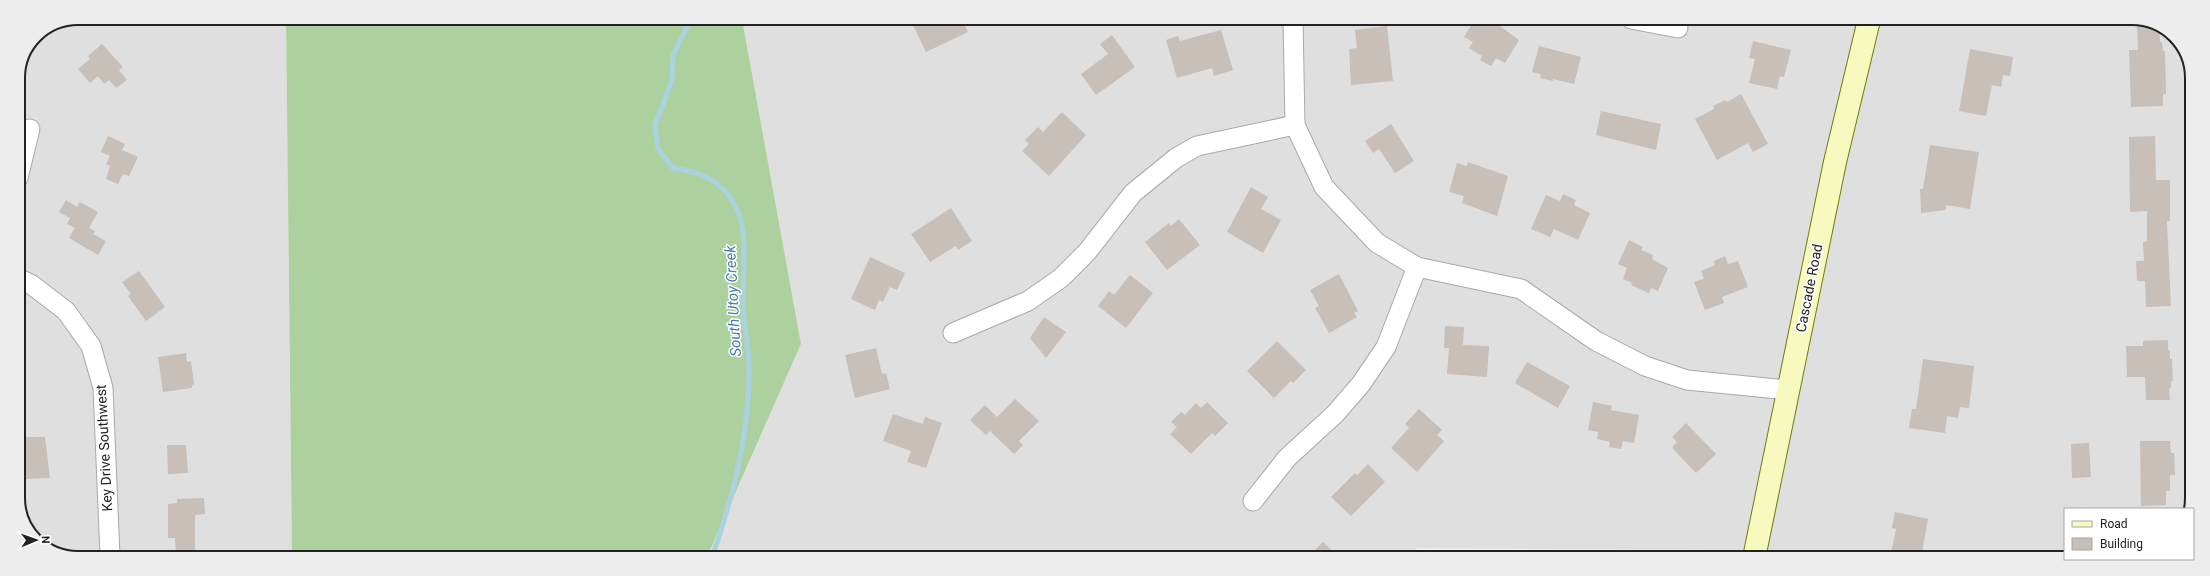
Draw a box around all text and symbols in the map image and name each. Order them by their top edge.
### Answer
street label: Cascade Road [1793,242,1825,334]
water label: South Utoy Creek [721,244,745,357]
street label: Key Drive Southwest [93,384,115,512]
legend [2064,508,2194,560]
text: Road [2100,517,2128,531]
north arrow [16,520,56,560]
text: N [39,536,52,544]
text: Building [2100,537,2143,551]

